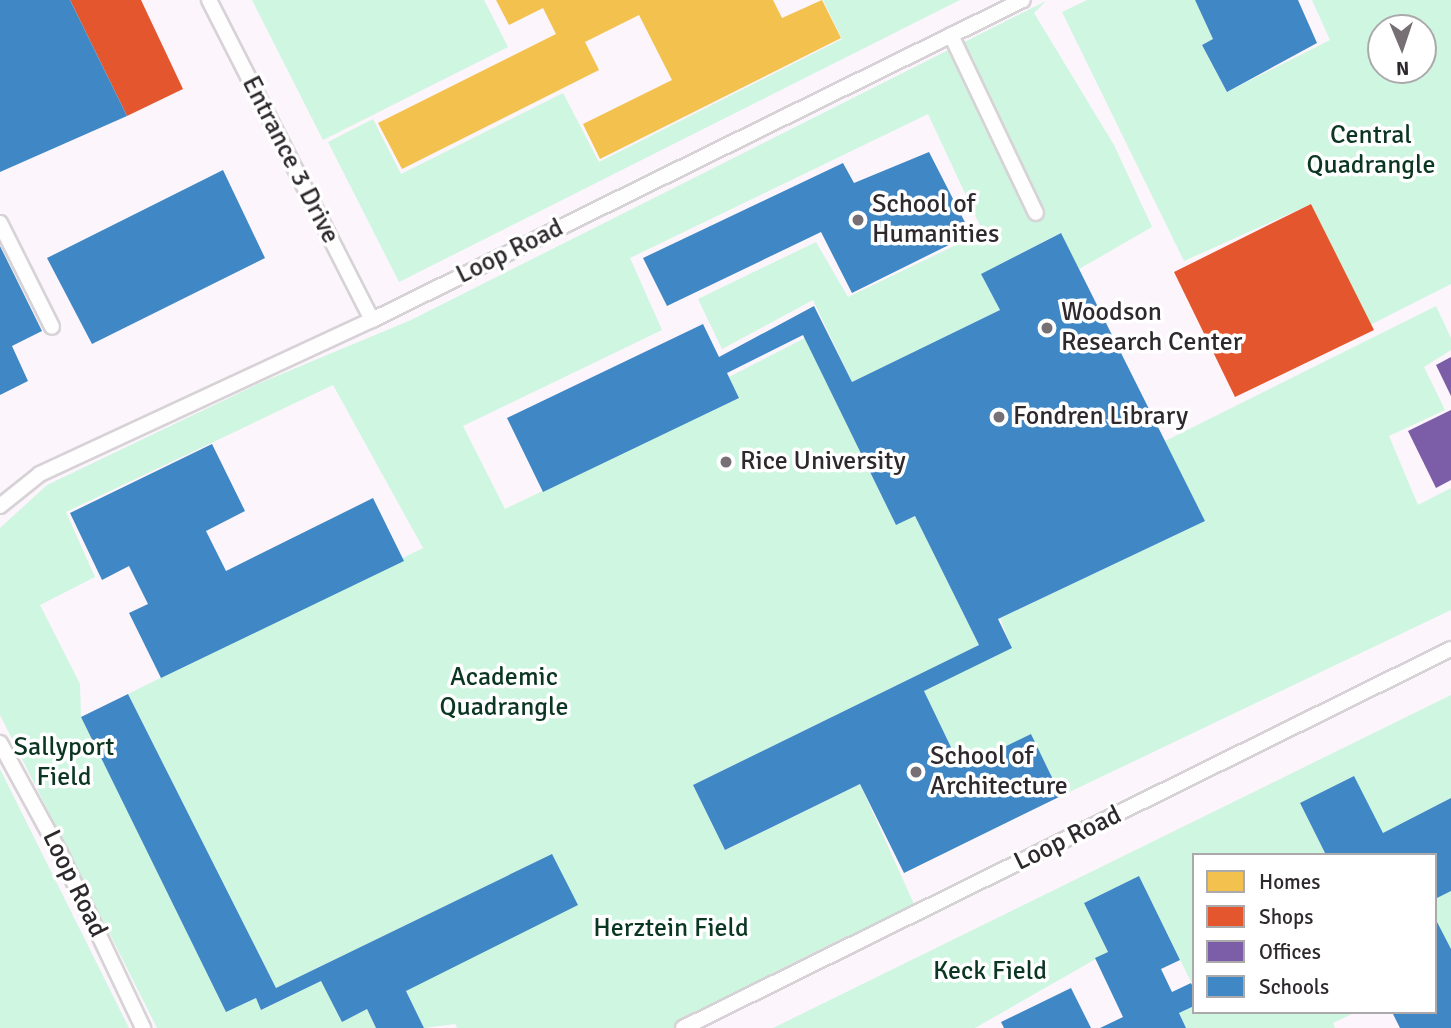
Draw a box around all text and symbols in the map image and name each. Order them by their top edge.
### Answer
north arrow [1367,14,1437,84]
text: N [1396,56,1410,80]
street label: Entrance 3 Drive [234,71,346,249]
park label: Central Quadrangle [1307,120,1435,182]
place label: School of Humanities [872,189,999,250]
marker: School of Humanities [850,212,866,228]
street label: Loop Road [451,213,569,291]
place label: Woodson Research Center [1061,297,1242,358]
marker: Woodson Research Center [1039,320,1055,336]
place label: Fondren Library [1013,401,1188,433]
marker: Fondren Library [991,409,1007,425]
place label: Rice University [740,446,906,478]
marker: Rice University [718,454,734,470]
park label: Academic Quadrangle [440,662,568,724]
park label: Sallyport Field [14,732,114,794]
place label: School of Architecture [930,741,1068,802]
marker: School of Architecture [908,764,924,780]
street label: Loop Road [1009,800,1127,878]
street label: Loop Road [35,825,113,943]
legend [1192,853,1437,1014]
text: Homes [1259,869,1321,895]
text: Shops [1259,904,1313,930]
park label: Herztein Field [593,913,749,945]
text: Offices [1259,939,1321,965]
park label: Keck Field [933,956,1047,988]
text: Schools [1259,974,1329,1000]

